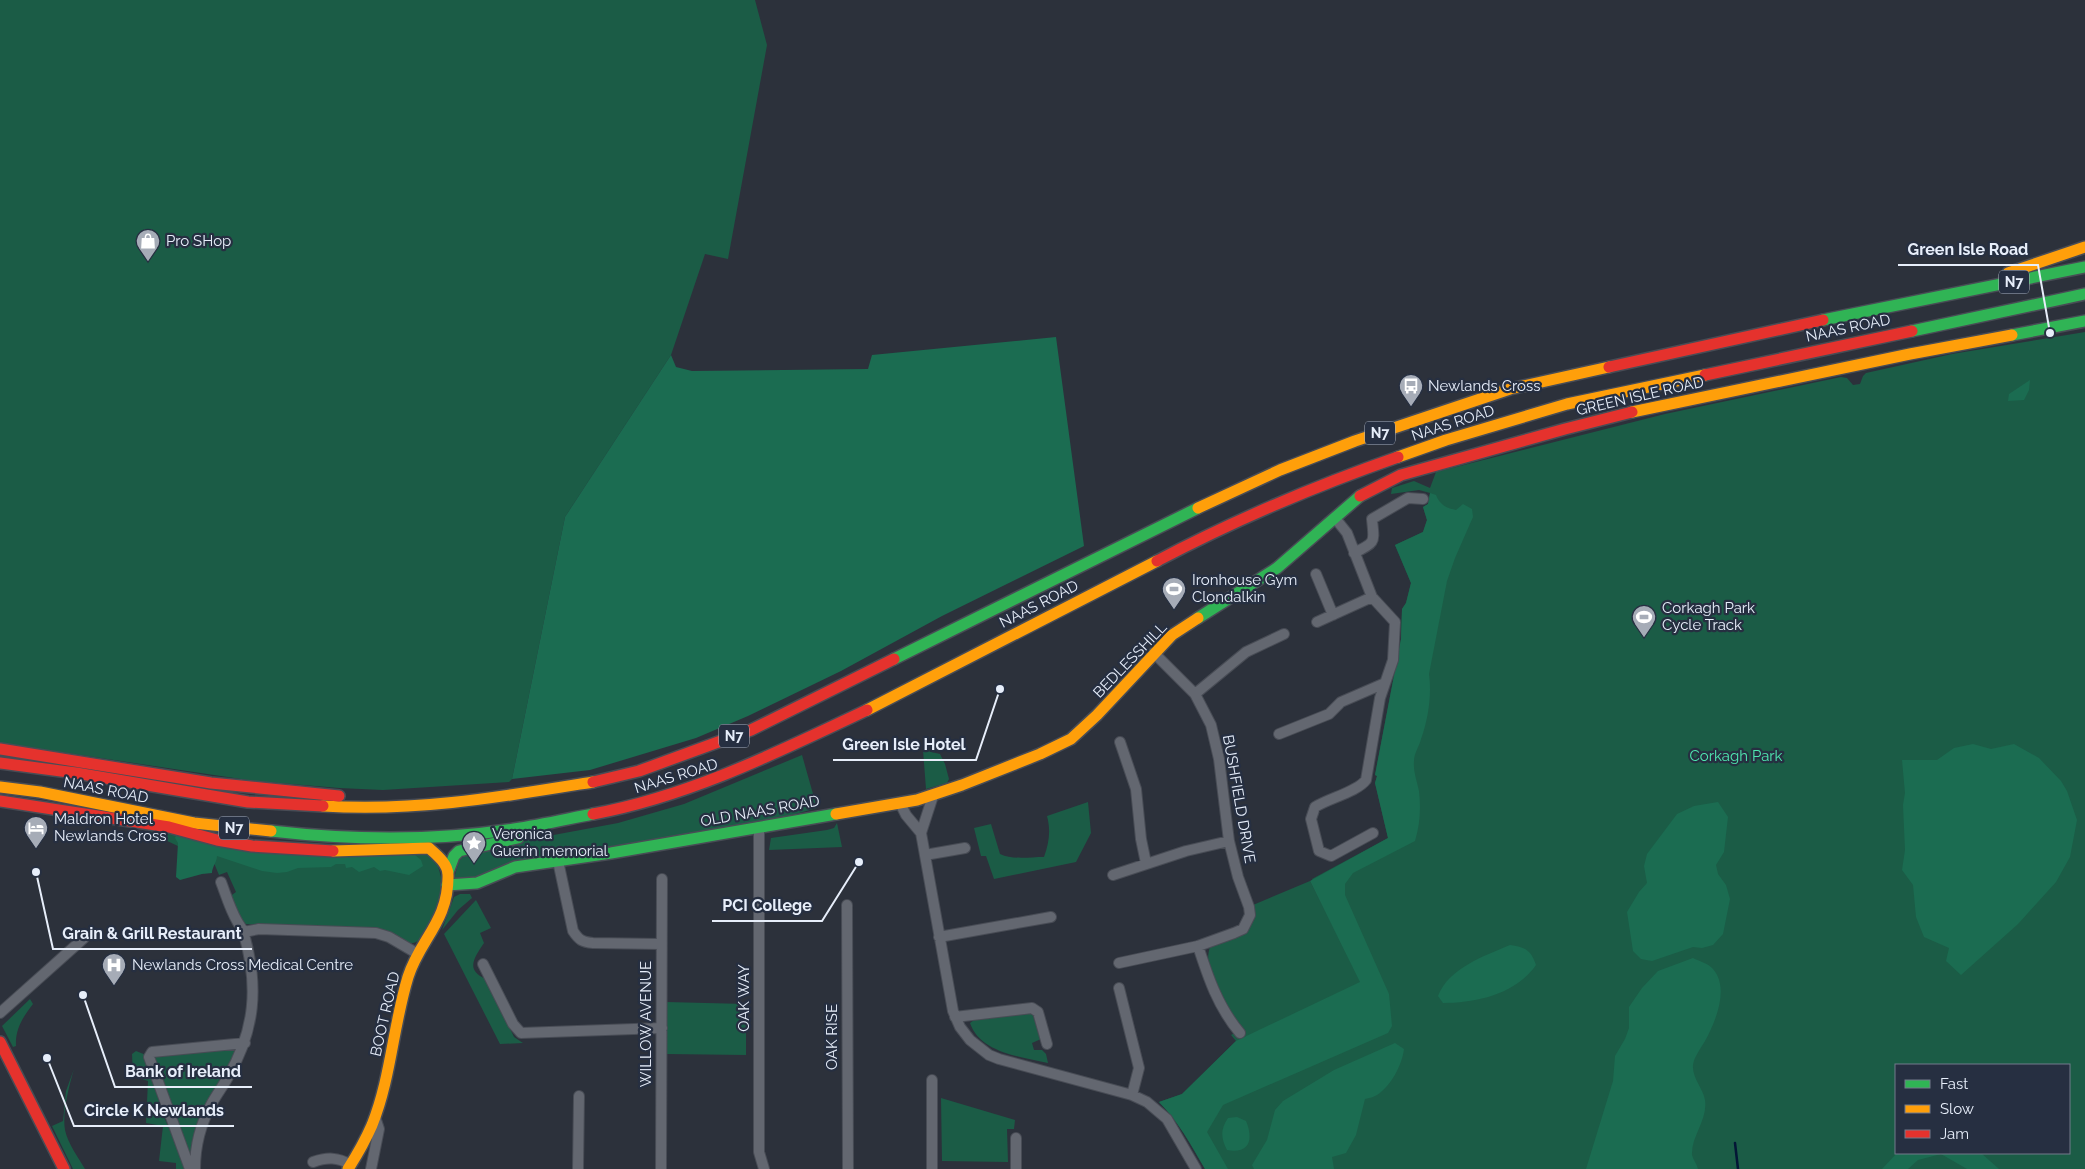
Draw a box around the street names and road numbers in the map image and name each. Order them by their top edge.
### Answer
road number: N7 [1999,270,2029,294]
street label: NAAS ROAD [1804,310,1892,346]
street label: GREEN ISLE ROAD [1575,373,1706,419]
street label: NAAS ROAD [1409,401,1497,445]
road number: N7 [1365,422,1395,444]
street label: NAAS ROAD [997,576,1082,632]
street label: BEDLESSHILL [1089,618,1171,702]
road number: N7 [719,724,749,748]
street label: BUSHFIELD DRIVE [1219,733,1259,865]
street label: NAAS ROAD [632,755,720,797]
street label: NAAS ROAD [62,773,150,807]
street label: OLD NAAS ROAD [699,792,821,830]
road number: N7 [219,816,249,840]
street label: WILLOW AVENUE [637,961,655,1087]
street label: OAK WAY [735,964,753,1032]
street label: BOOT ROAD [367,970,404,1058]
street label: OAK RISE [823,1004,841,1070]

